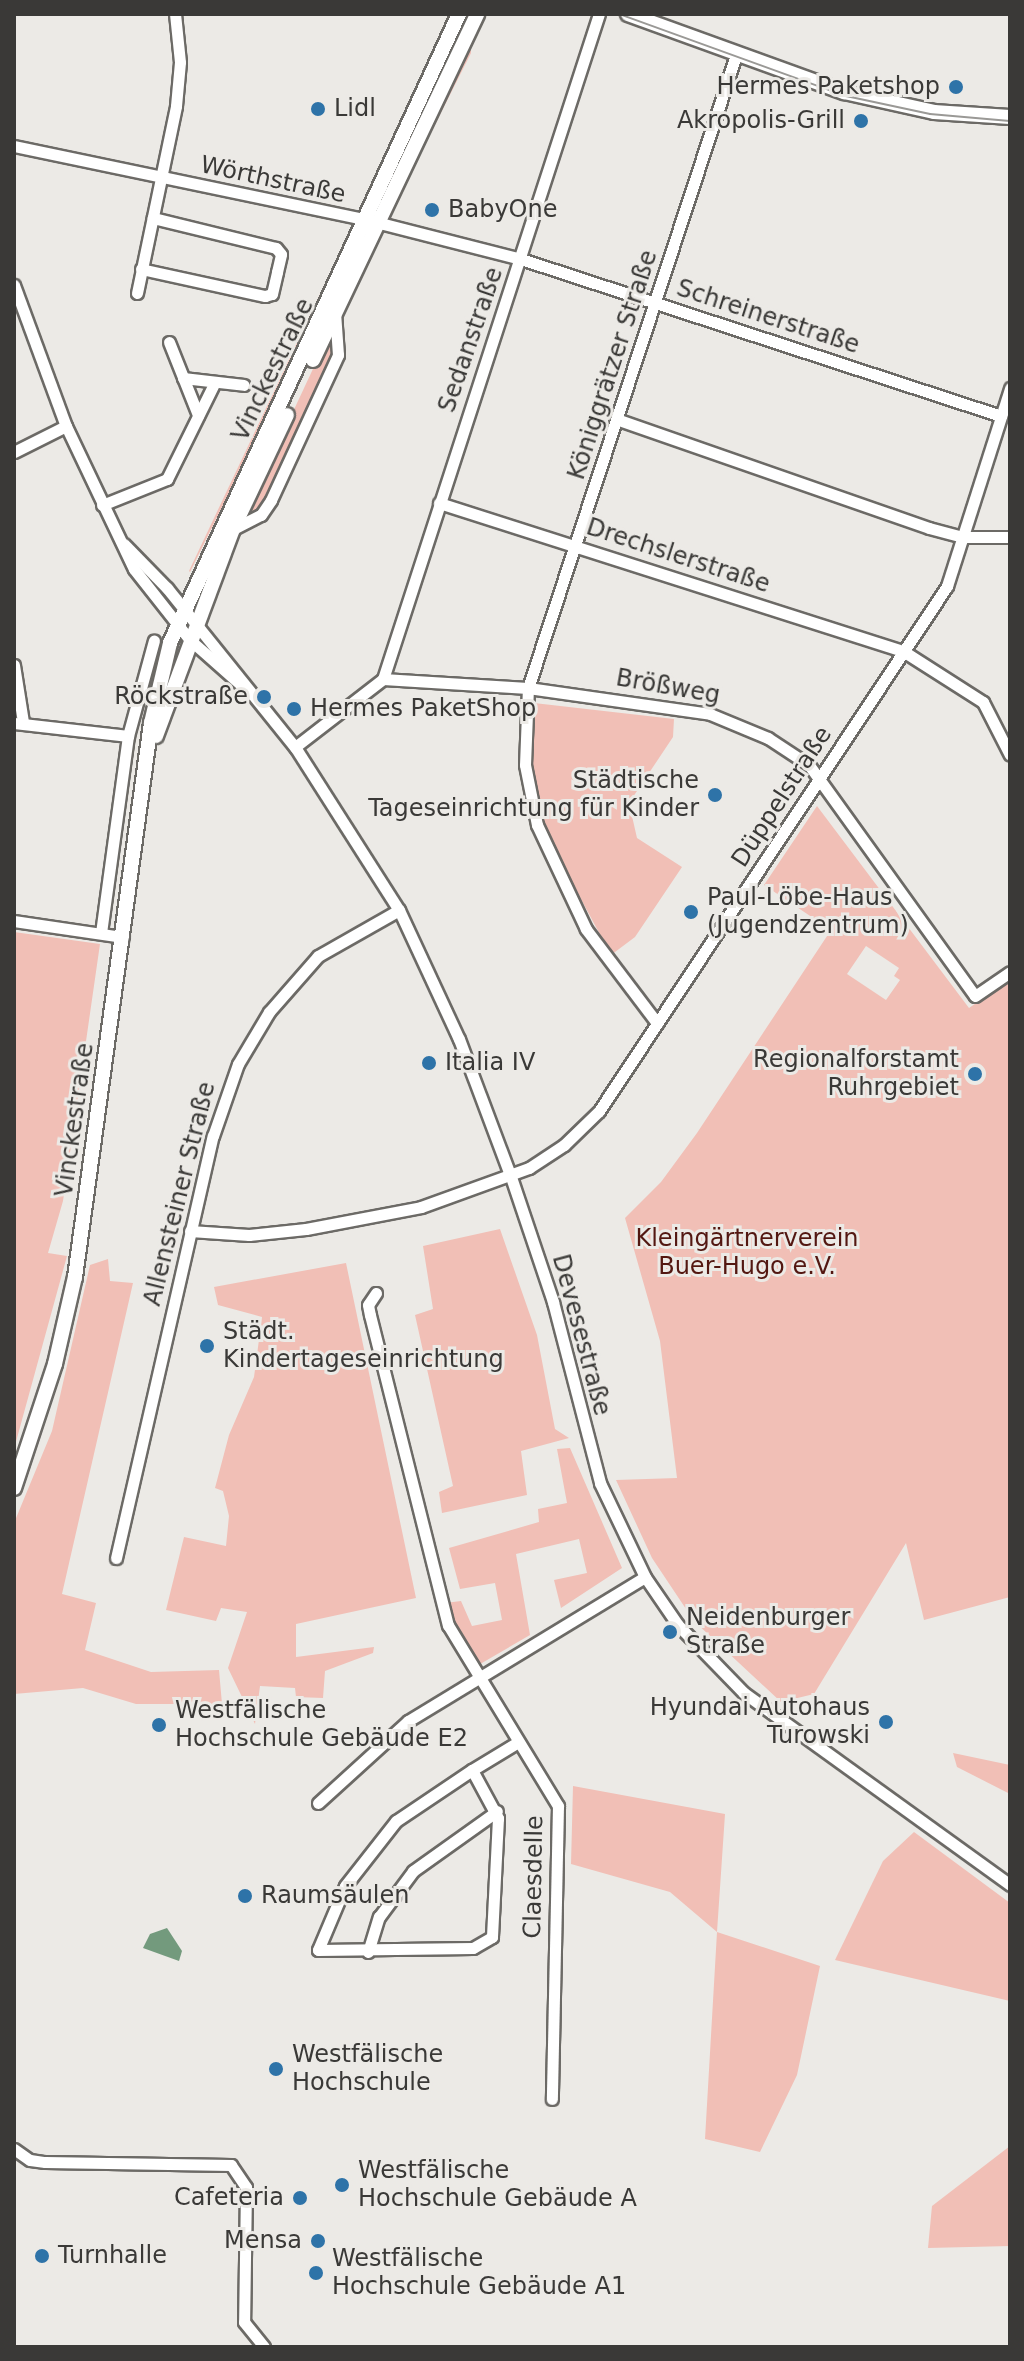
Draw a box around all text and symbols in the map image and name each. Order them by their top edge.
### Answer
place label: Hermes Paketshop [717,73,940,101]
marker: Hermes Paketshop [947,78,965,96]
place label: Lidl [334,95,376,123]
marker: Lidl [309,100,327,118]
place label: Akropolis-Grill [677,107,845,135]
marker: Akropolis-Grill [852,112,870,130]
street label: Wörthstraße [198,151,348,209]
place label: BabyOne [448,196,557,224]
marker: BabyOne [423,201,441,219]
street label: Königgrätzer Straße [562,247,664,483]
street label: Sedanstraße [433,264,509,416]
street label: Schreinerstraße [673,274,863,360]
street label: Vinckestraße [226,294,320,446]
street label: Drechslerstraße [583,513,773,599]
street label: Brößweg [614,664,722,710]
place label: Röckstraße [114,683,248,711]
marker: Röckstraße [255,688,273,706]
place label: Hermes PaketShop [310,695,536,723]
marker: Hermes PaketShop [285,700,303,718]
street label: Düppelstraße [726,721,838,873]
place label: Städtische Tageseinrichtung für Kinder [368,767,699,823]
marker: Städtische Tageseinrichtung für Kinder [706,786,724,804]
place label: Paul-Löbe-Haus (Jugendzentrum) [707,884,909,940]
marker: Paul-Löbe-Haus (Jugendzentrum) [682,903,700,921]
street label: Vinckestraße [50,1041,100,1199]
place label: Regionalforstamt Ruhrgebiet [753,1046,959,1102]
place label: Italia IV [445,1049,535,1077]
marker: Italia IV [420,1054,438,1072]
marker: Regionalforstamt Ruhrgebiet [966,1065,984,1083]
street label: Allensteiner Straße [138,1079,222,1309]
park label: Kleingärtnerverein Buer-Hugo e.V. [635,1225,859,1281]
street label: Devesestraße [546,1251,616,1419]
place label: Städt. Kindertageseinrichtung [223,1318,504,1374]
marker: Städt. Kindertageseinrichtung [198,1337,216,1355]
place label: Neidenburger Straße [686,1604,850,1660]
marker: Neidenburger Straße [661,1623,679,1641]
place label: Hyundai Autohaus Turowski [650,1694,870,1750]
place label: Westfälische Hochschule Gebäude E2 [175,1697,468,1753]
marker: Hyundai Autohaus Turowski [877,1713,895,1731]
marker: Westfälische Hochschule Gebäude E2 [150,1716,168,1734]
street label: Claesdelle [519,1815,549,1939]
place label: Raumsäulen [261,1882,410,1910]
marker: Raumsäulen [236,1887,254,1905]
place label: Westfälische Hochschule [292,2041,443,2097]
marker: Westfälische Hochschule [267,2060,285,2078]
place label: Westfälische Hochschule Gebäude A [358,2157,637,2213]
marker: Westfälische Hochschule Gebäude A [333,2176,351,2194]
place label: Cafeteria [174,2184,284,2212]
marker: Cafeteria [291,2189,309,2207]
place label: Mensa [224,2227,302,2255]
marker: Mensa [309,2232,327,2250]
place label: Turnhalle [58,2242,167,2270]
place label: Westfälische Hochschule Gebäude A1 [332,2245,626,2301]
marker: Turnhalle [33,2247,51,2265]
marker: Westfälische Hochschule Gebäude A1 [307,2264,325,2282]

